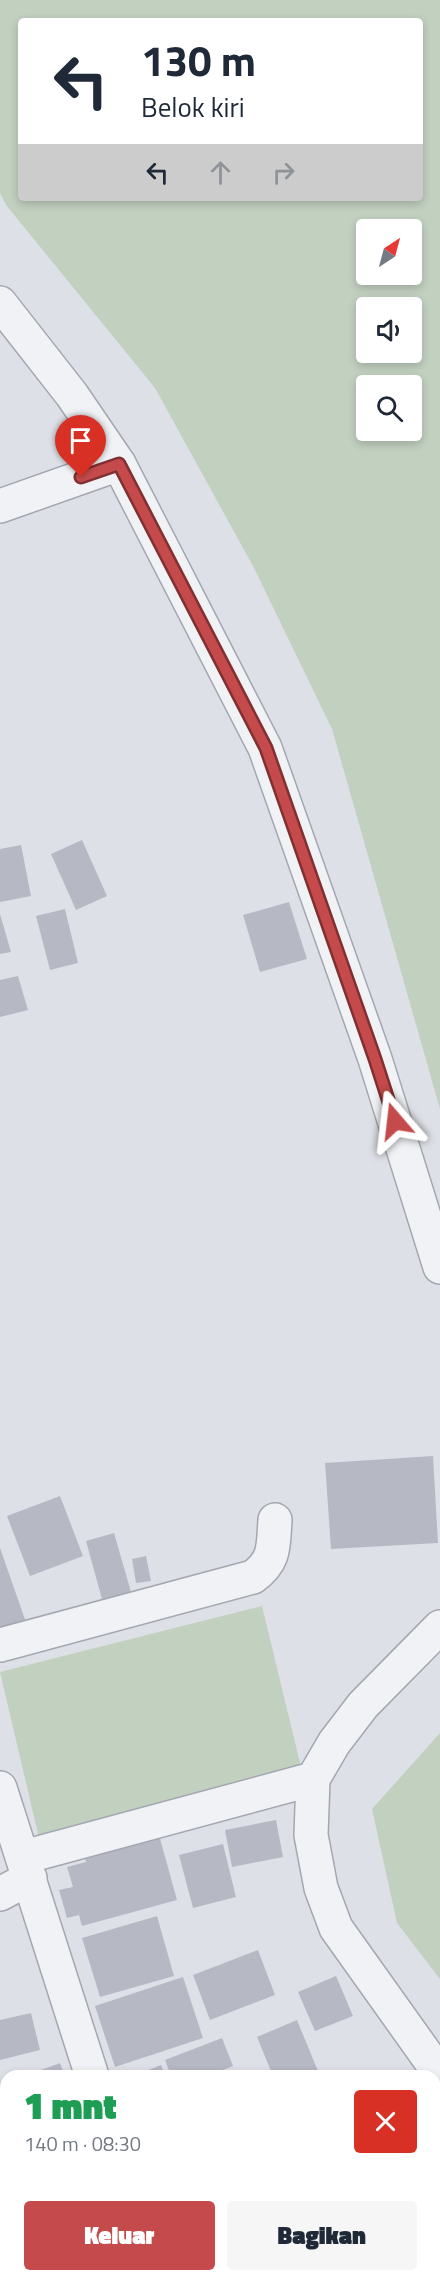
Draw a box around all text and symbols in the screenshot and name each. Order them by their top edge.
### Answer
text: 130 m [141,28,256,92]
icon: left [42,42,120,120]
text: Belok kiri [141,86,245,127]
icon: left [141,156,174,189]
icon: ahead [204,156,237,189]
icon: right [267,156,300,189]
north arrow [356,219,422,285]
map controls [356,219,422,441]
button: sound [356,297,422,363]
button: search [356,375,422,441]
pin [55,415,106,477]
icon: arrive [64,424,97,457]
position arrow [363,1089,427,1153]
text: 1 mnt [24,2078,117,2133]
button: close [354,2090,417,2153]
text: 140 m · 08:30 [24,2128,141,2159]
button: Keluar [24,2201,215,2270]
button: Bagikan [227,2201,417,2270]

